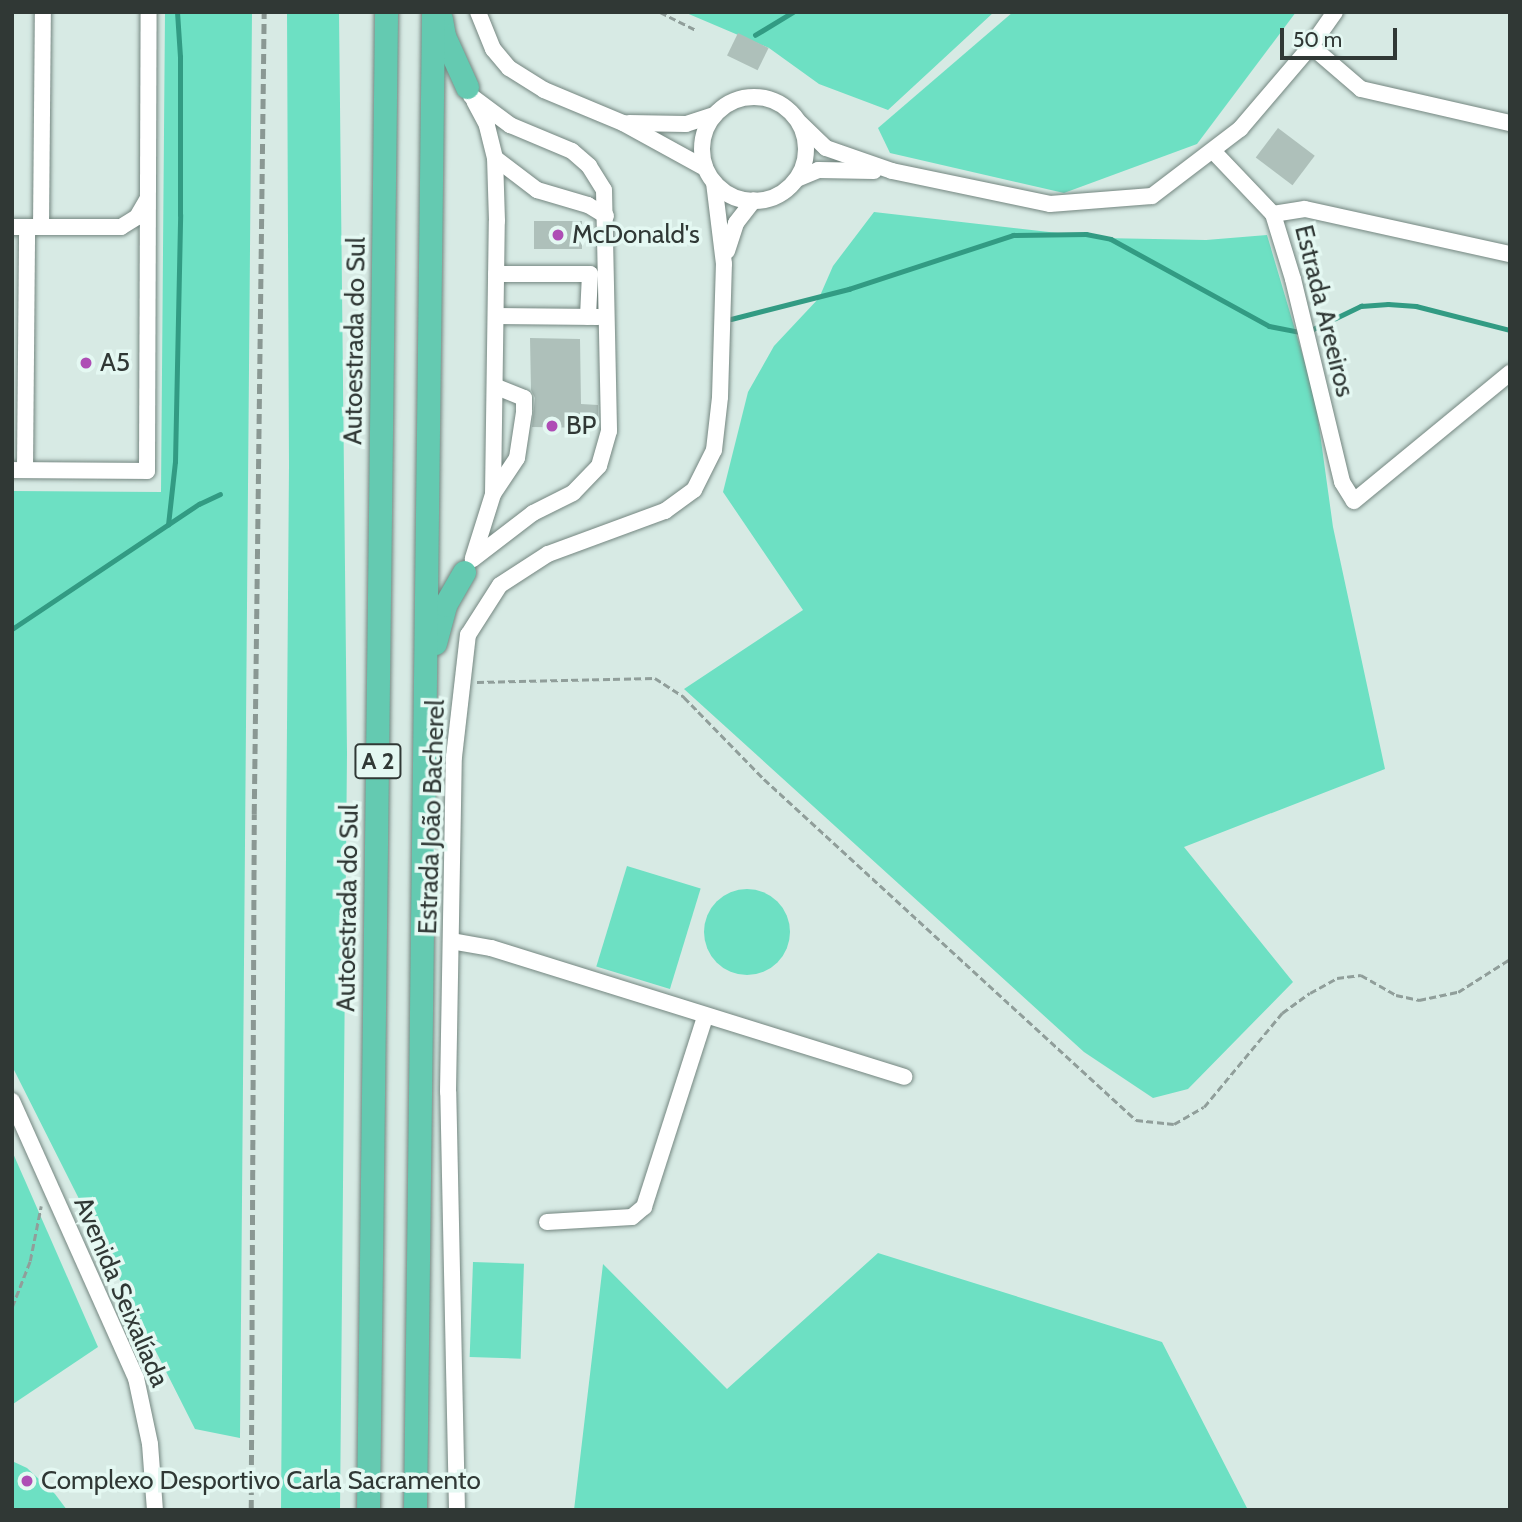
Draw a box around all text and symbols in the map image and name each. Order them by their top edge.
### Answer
scale bar [1284,14,1401,58]
text: 50 m [1293,27,1342,52]
place label: McDonald's [572,219,700,251]
street label: Estrada Areeiros [1288,222,1360,400]
marker: McDonald's [550,227,566,243]
street label: Autoestrada do Sul [338,237,372,445]
place label: A5 [100,347,130,379]
marker: A5 [78,355,94,371]
place label: BP [566,410,596,442]
marker: BP [544,418,560,434]
street label: Estrada João Bacherel [412,699,452,935]
road number: A 2 [354,740,402,782]
street label: Autoestrada do Sul [331,804,365,1012]
street label: Avenida Seixalíada [67,1192,175,1392]
place label: Complexo Desportivo Carla Sacramento [41,1465,481,1497]
marker: Complexo Desportivo Carla Sacramento [19,1473,35,1489]

